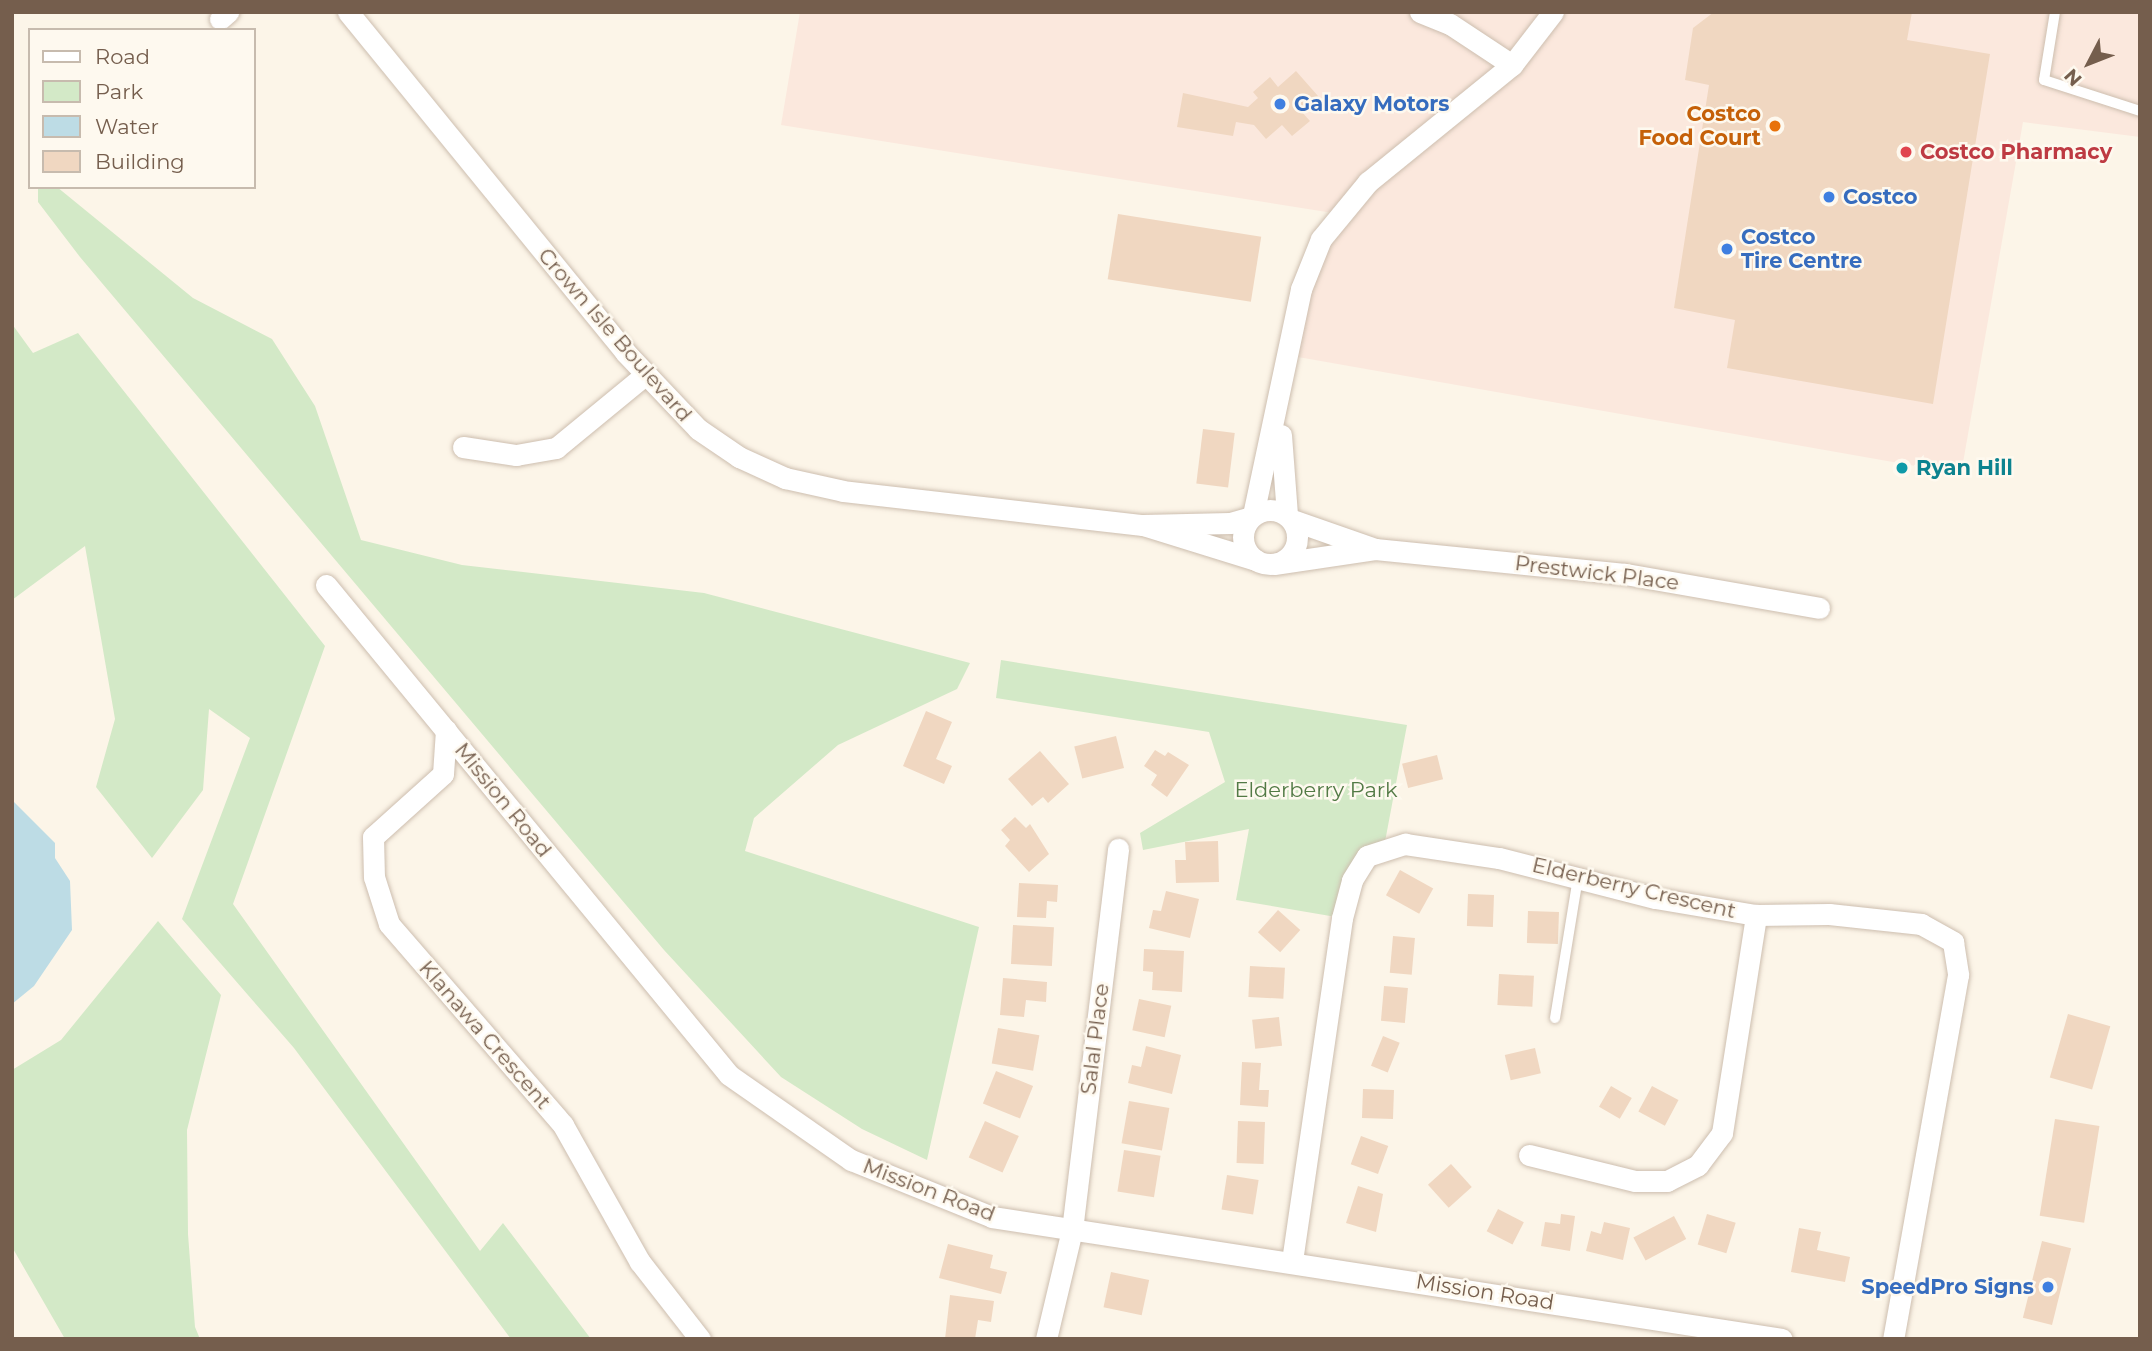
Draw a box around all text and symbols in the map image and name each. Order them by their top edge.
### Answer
legend [28,28,256,189]
north arrow [2054,28,2124,98]
text: Road [95,44,150,69]
text: N [2059,64,2087,91]
text: Park [95,79,143,104]
place label: Galaxy Motors [1294,91,1449,117]
marker: Galaxy Motors [1272,96,1288,112]
place label: Costco Food Court [1638,101,1761,151]
text: Water [95,114,159,139]
marker: Costco Food Court [1767,118,1783,134]
place label: Costco Pharmacy [1920,139,2112,165]
marker: Costco Pharmacy [1898,144,1914,160]
text: Building [95,149,185,174]
place label: Costco [1843,184,1918,210]
marker: Costco [1821,189,1837,205]
place label: Costco Tire Centre [1741,224,1862,274]
marker: Costco Tire Centre [1719,241,1735,257]
street label: Crown Isle Boulevard [533,243,697,427]
place label: Ryan Hill [1916,455,2013,481]
marker: Ryan Hill [1894,460,1910,476]
street label: Prestwick Place [1513,550,1681,596]
street label: Mission Road [449,738,557,862]
park label: Elderberry Park [1234,777,1398,803]
street label: Elderberry Crescent [1530,852,1738,924]
street label: Klanawa Crescent [414,956,556,1114]
street label: Salal Place [1076,982,1114,1096]
street label: Mission Road [859,1153,999,1227]
street label: Mission Road [1414,1269,1556,1315]
place label: SpeedPro Signs [1861,1274,2034,1300]
marker: SpeedPro Signs [2040,1279,2056,1295]

